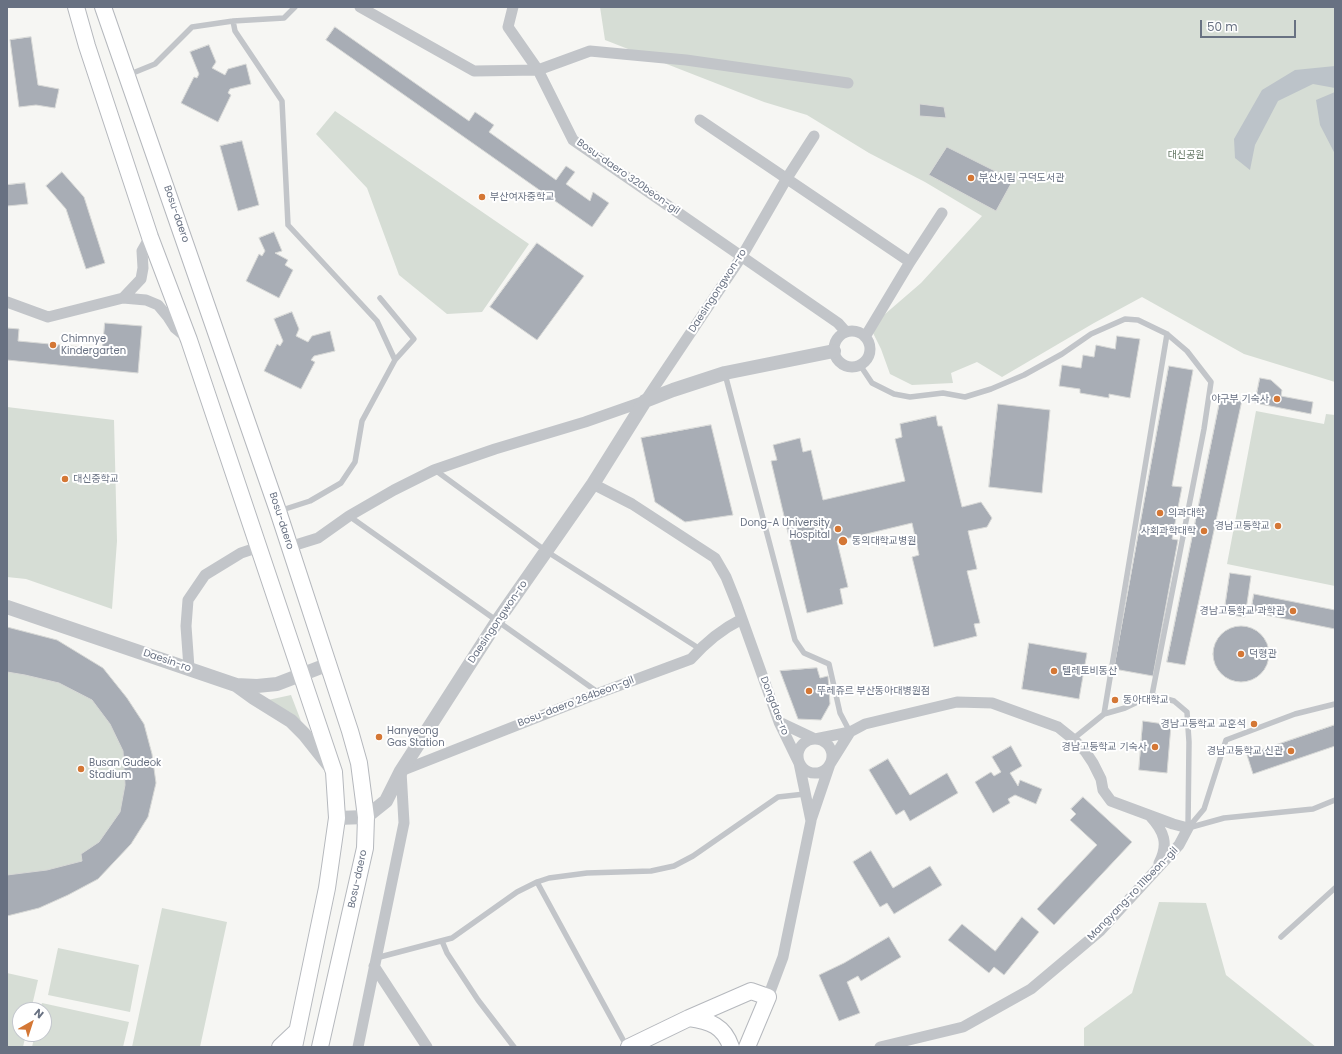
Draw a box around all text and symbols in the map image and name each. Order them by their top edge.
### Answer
scale bar [1202,12,1298,38]
text: 50 m [1207,18,1238,35]
street label: Bosu-daero 320beon-gil [574,137,682,217]
park label: 대신공원 [1168,149,1204,161]
place label: 부산시립 구덕도서관 [979,172,1064,184]
marker: 부산시립 구덕도서관 [966,173,976,183]
street label: Bosu-daero [161,184,191,244]
place label: 부산여자중학교 [490,191,554,203]
marker: 부산여자중학교 [477,192,487,202]
street label: Daesingongwon-ro [687,247,749,335]
place label: Chimnye Kindergarten [61,333,126,356]
marker: Chimnye Kindergarten [48,340,58,350]
place label: 야구부 기숙사 [1211,393,1269,405]
marker: 야구부 기숙사 [1272,394,1282,404]
place label: 대신중학교 [73,473,119,485]
marker: 대신중학교 [60,474,70,484]
street label: Bosu-daero [266,491,296,551]
place label: 의과대학 [1168,507,1205,519]
marker: 의과대학 [1155,508,1165,518]
place label: Dong-A University Hospital [740,517,830,540]
place label: 경남고등학교 [1215,520,1270,532]
marker: 경남고등학교 [1273,521,1283,531]
marker: Dong-A University Hospital [833,524,843,534]
place label: 사회과학대학 [1141,525,1196,537]
marker: 사회과학대학 [1199,526,1209,536]
marker: 동의대학교병원 [837,535,849,547]
place label: 동의대학교병원 [852,535,916,547]
street label: Daesingongwon-ro [466,578,530,666]
place label: 경남고등학교 과학관 [1200,605,1285,617]
marker: 경남고등학교 과학관 [1288,606,1298,616]
street label: Daesin-ro [142,647,192,675]
place label: 덕형관 [1249,648,1277,660]
marker: 덕형관 [1236,649,1246,659]
place label: 텔레토비동산 [1062,665,1117,677]
marker: 텔레토비동산 [1049,666,1059,676]
street label: Bosu-daero 264beon-gil [516,674,636,730]
street label: Dongdae-ro [757,675,791,737]
place label: 뚜레쥬르 부산동아대병원점 [817,685,930,697]
marker: 뚜레쥬르 부산동아대병원점 [804,686,814,696]
place label: 동아대학교 [1123,694,1169,706]
marker: 동아대학교 [1110,695,1120,705]
place label: 경남고등학교 교훈석 [1161,718,1246,730]
marker: 경남고등학교 교훈석 [1249,719,1259,729]
place label: Hanyeong Gas Station [387,725,445,748]
marker: Hanyeong Gas Station [374,732,384,742]
place label: 경남고등학교 기숙사 [1062,741,1147,753]
marker: 경남고등학교 기숙사 [1150,742,1160,752]
place label: 경남고등학교 신관 [1207,745,1283,757]
marker: 경남고등학교 신관 [1286,746,1296,756]
place label: Busan Gudeok Stadium [89,757,161,780]
marker: Busan Gudeok Stadium [76,764,86,774]
street label: Mangyang-ro 111beon-gil [1085,845,1181,943]
street label: Bosu-daero [346,849,370,909]
north arrow [12,1002,52,1042]
text: N [31,1005,47,1022]

